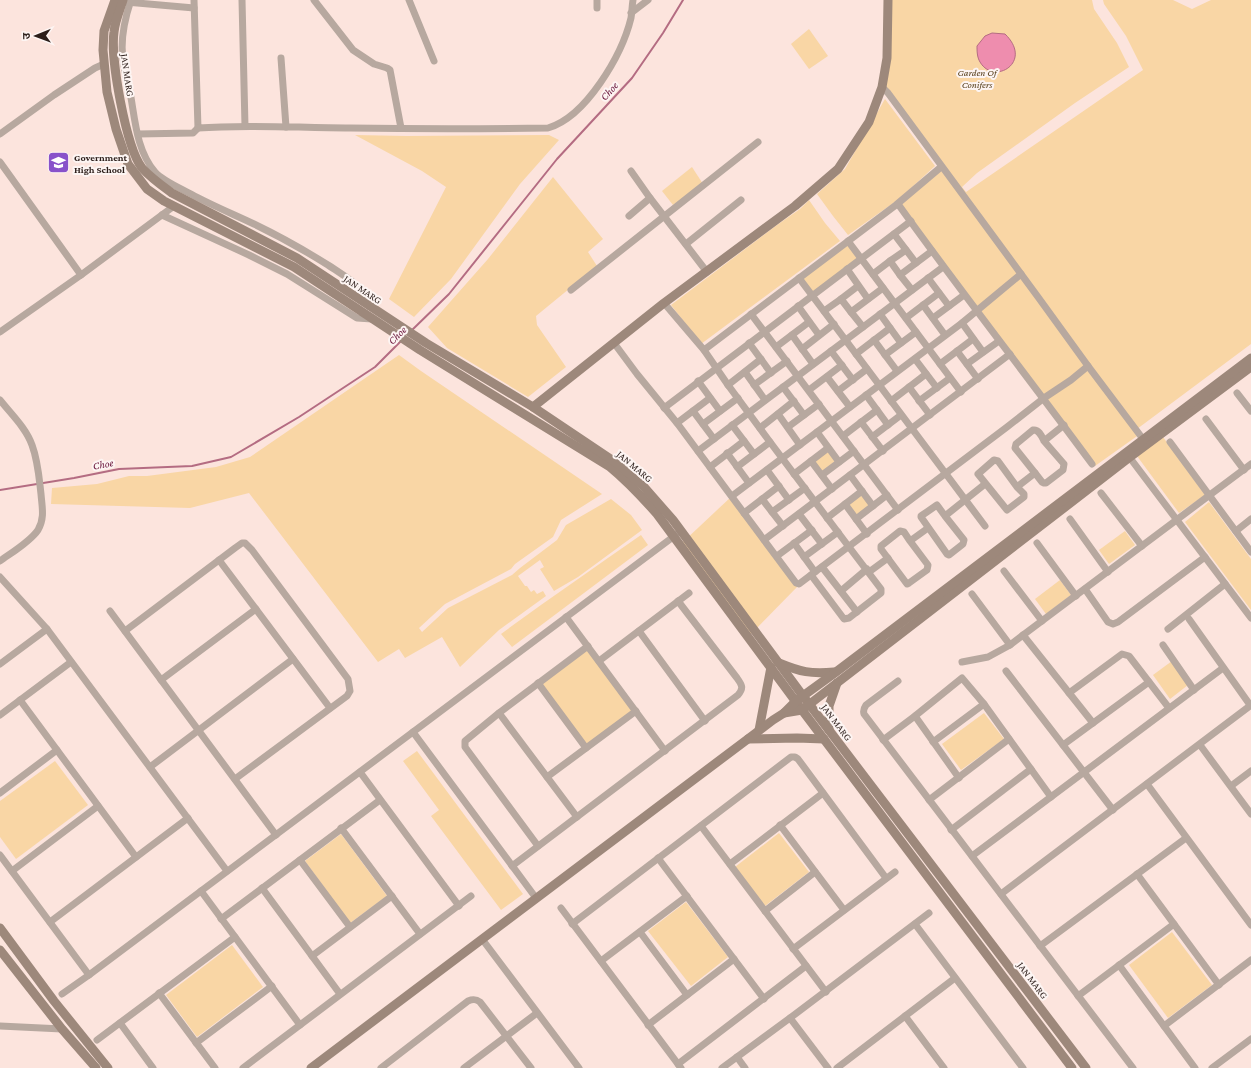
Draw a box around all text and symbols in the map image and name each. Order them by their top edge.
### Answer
north arrow [16,16,56,56]
text: उ [20,32,32,39]
street label: JAN MARG [119,52,136,97]
park label: Garden Of Conifers [957,67,998,90]
water label: Choe [598,79,621,103]
school or university icon: Government High School [46,150,72,176]
place label: Government High School [74,152,128,175]
street label: JAN MARG [341,272,384,306]
water label: Choe [385,323,409,347]
street label: JAN MARG [614,448,655,484]
water label: Choe [92,456,115,472]
street label: JAN MARG [819,701,854,743]
street label: JAN MARG [1015,959,1050,1001]

